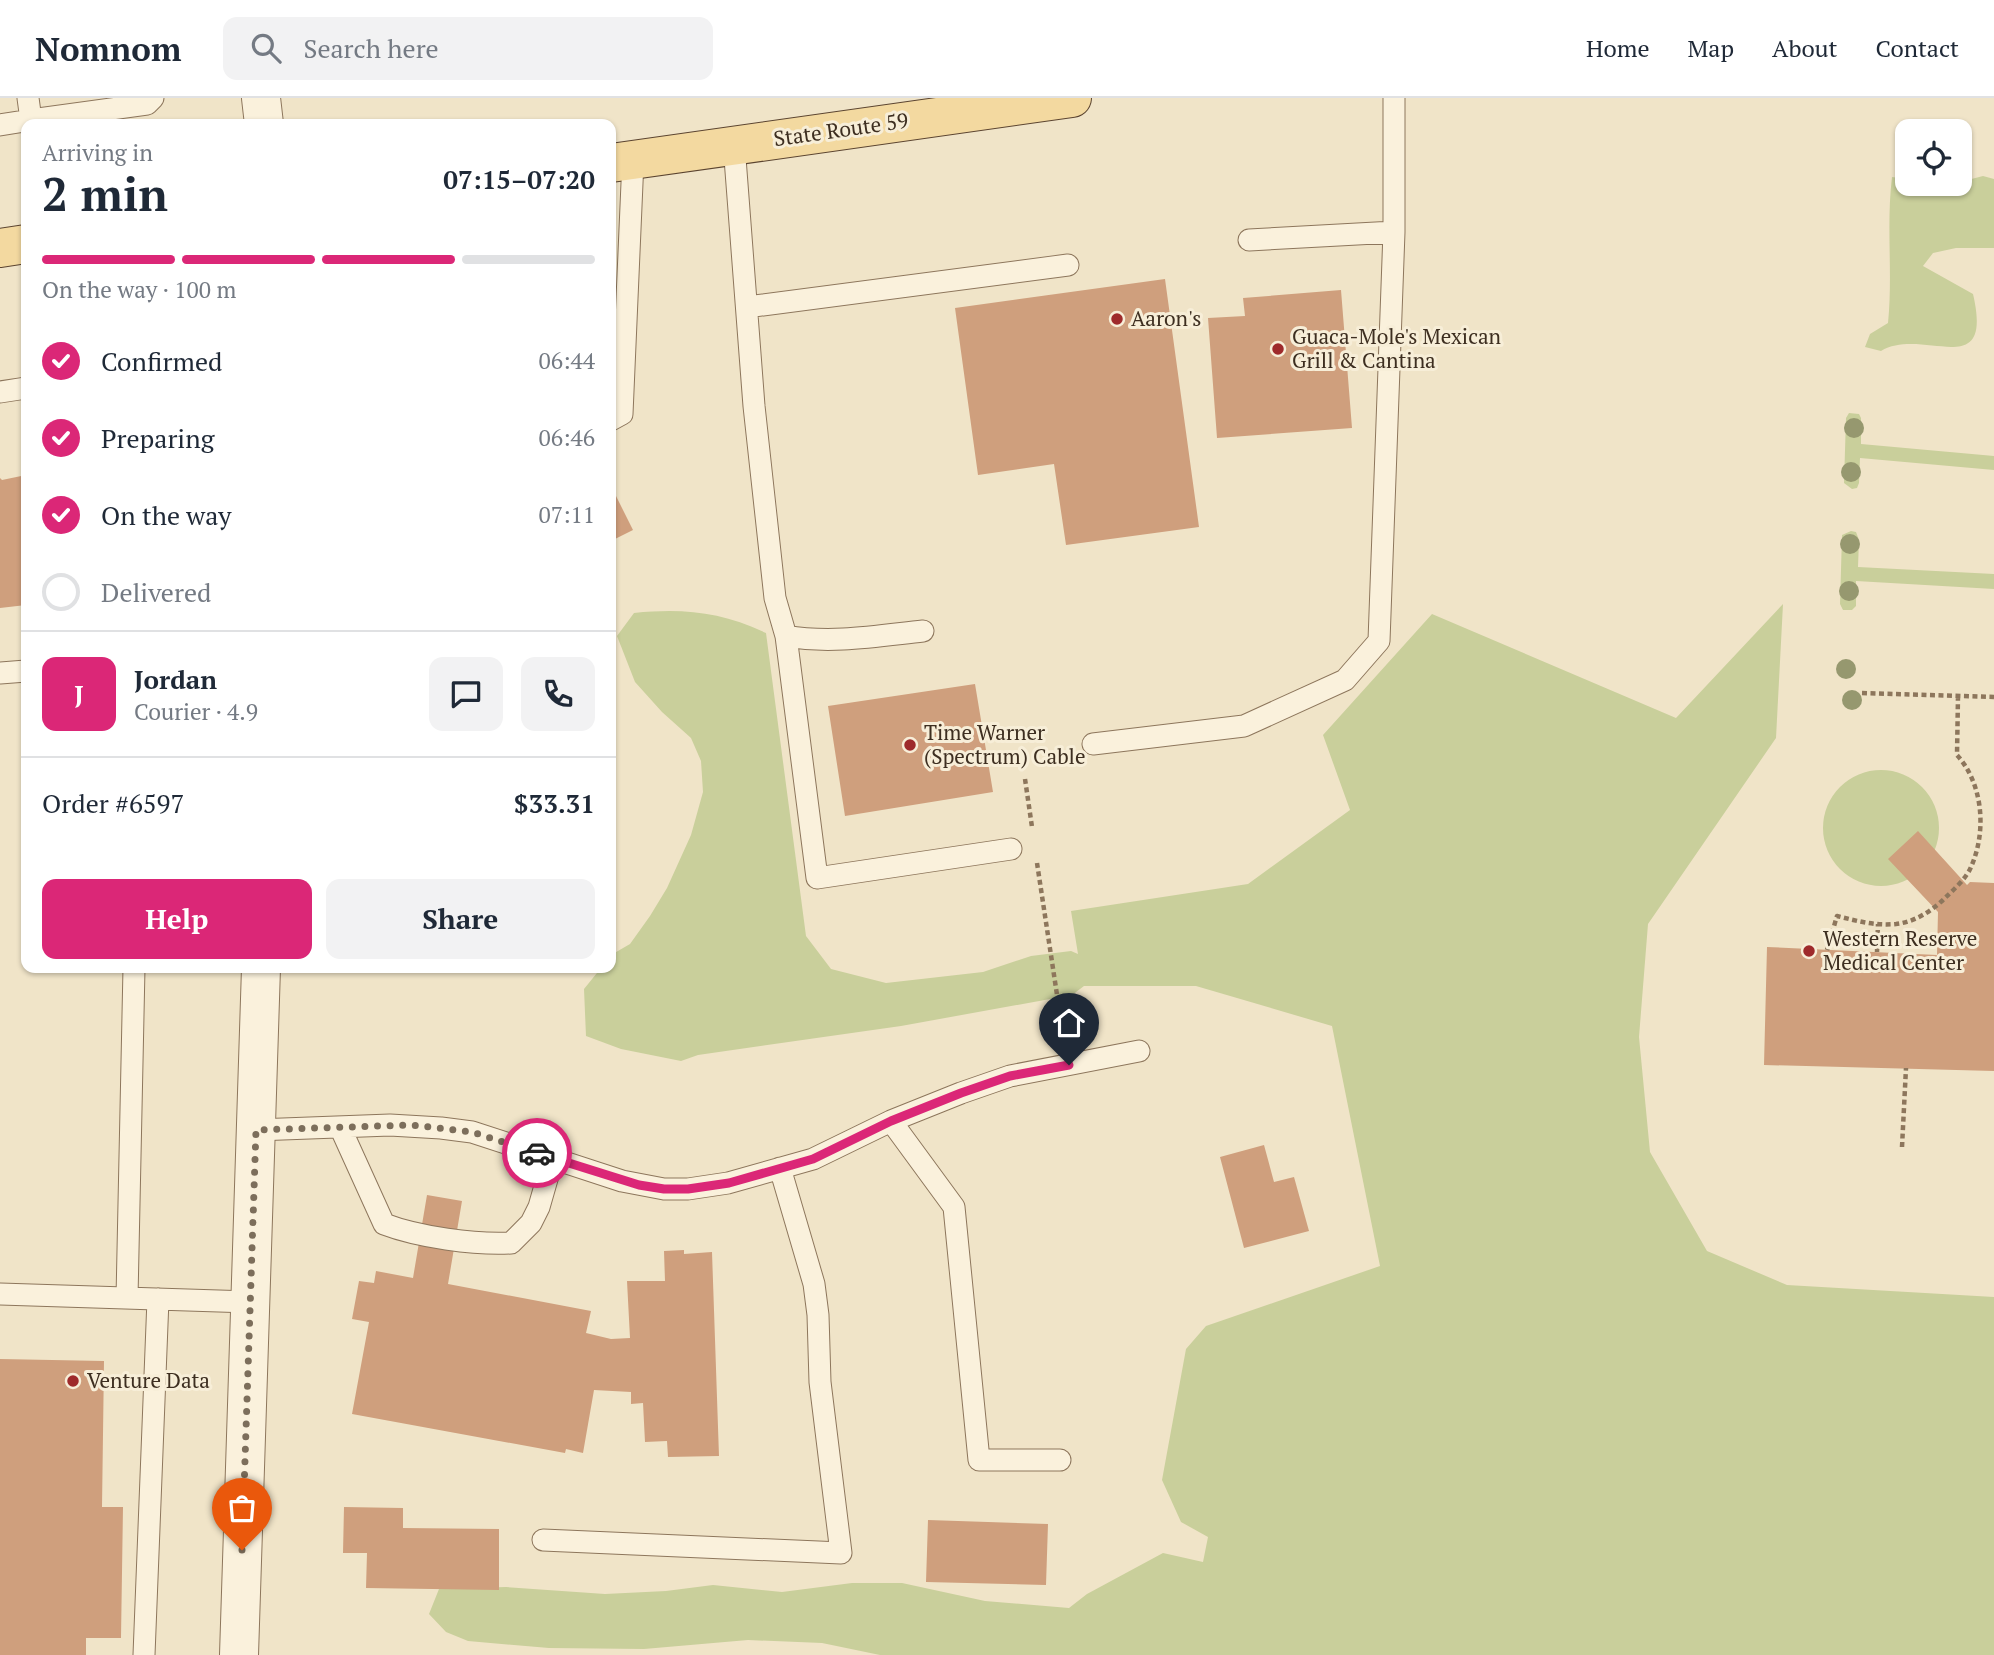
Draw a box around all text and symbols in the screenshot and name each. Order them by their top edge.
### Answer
search box [223,17,713,80]
text: Nomnom [35,27,181,70]
icon: search [247,29,285,67]
text: Search here [303,31,439,65]
text: Home [1586,32,1650,64]
text: Map [1688,32,1734,64]
text: About [1772,32,1838,64]
text: Contact [1876,32,1959,64]
street label: State Route 59 [772,106,910,152]
map controls [1895,119,1972,196]
button: locate [1895,119,1972,196]
text: Arriving in [42,137,153,168]
text: 07:15–07:20 [443,162,595,196]
text: 2 min [42,163,168,224]
text: On the way · 100 m [42,274,236,305]
place label: Aaron's [1131,304,1201,332]
marker: Aaron's [1109,311,1125,327]
place label: Guaca-Mole's Mexican Grill & Cantina [1292,322,1502,374]
marker: Guaca-Mole's Mexican Grill & Cantina [1270,341,1286,357]
icon: check [42,342,80,380]
text: Confirmed [101,344,222,378]
text: 06:44 [538,345,595,376]
icon: check [42,419,80,457]
text: Preparing [101,421,214,455]
text: 06:46 [538,422,595,453]
icon: check [42,496,80,534]
text: On the way [101,498,232,532]
text: 07:11 [538,499,595,530]
text: Delivered [101,575,211,609]
button: chat [429,657,503,731]
button: phone [521,657,595,731]
text: Jordan [134,662,217,696]
text: J [74,677,84,711]
text: Courier · 4.9 [134,696,258,727]
place label: Time Warner (Spectrum) Cable [924,718,1085,770]
marker: Time Warner (Spectrum) Cable [902,737,918,753]
text: Order #6597 [42,786,184,820]
text: $33.31 [514,786,595,820]
button: Help [42,879,312,959]
button: Share [326,879,595,959]
place label: Western Reserve Medical Center [1823,924,1977,976]
marker: Western Reserve Medical Center [1801,943,1817,959]
pin [1039,993,1099,1065]
icon: home [1050,1004,1088,1042]
courier [502,1118,572,1188]
icon: car [518,1134,556,1172]
place label: Venture Data [87,1366,210,1394]
marker: Venture Data [65,1373,81,1389]
pin [212,1478,272,1550]
icon: bag [223,1489,261,1527]

